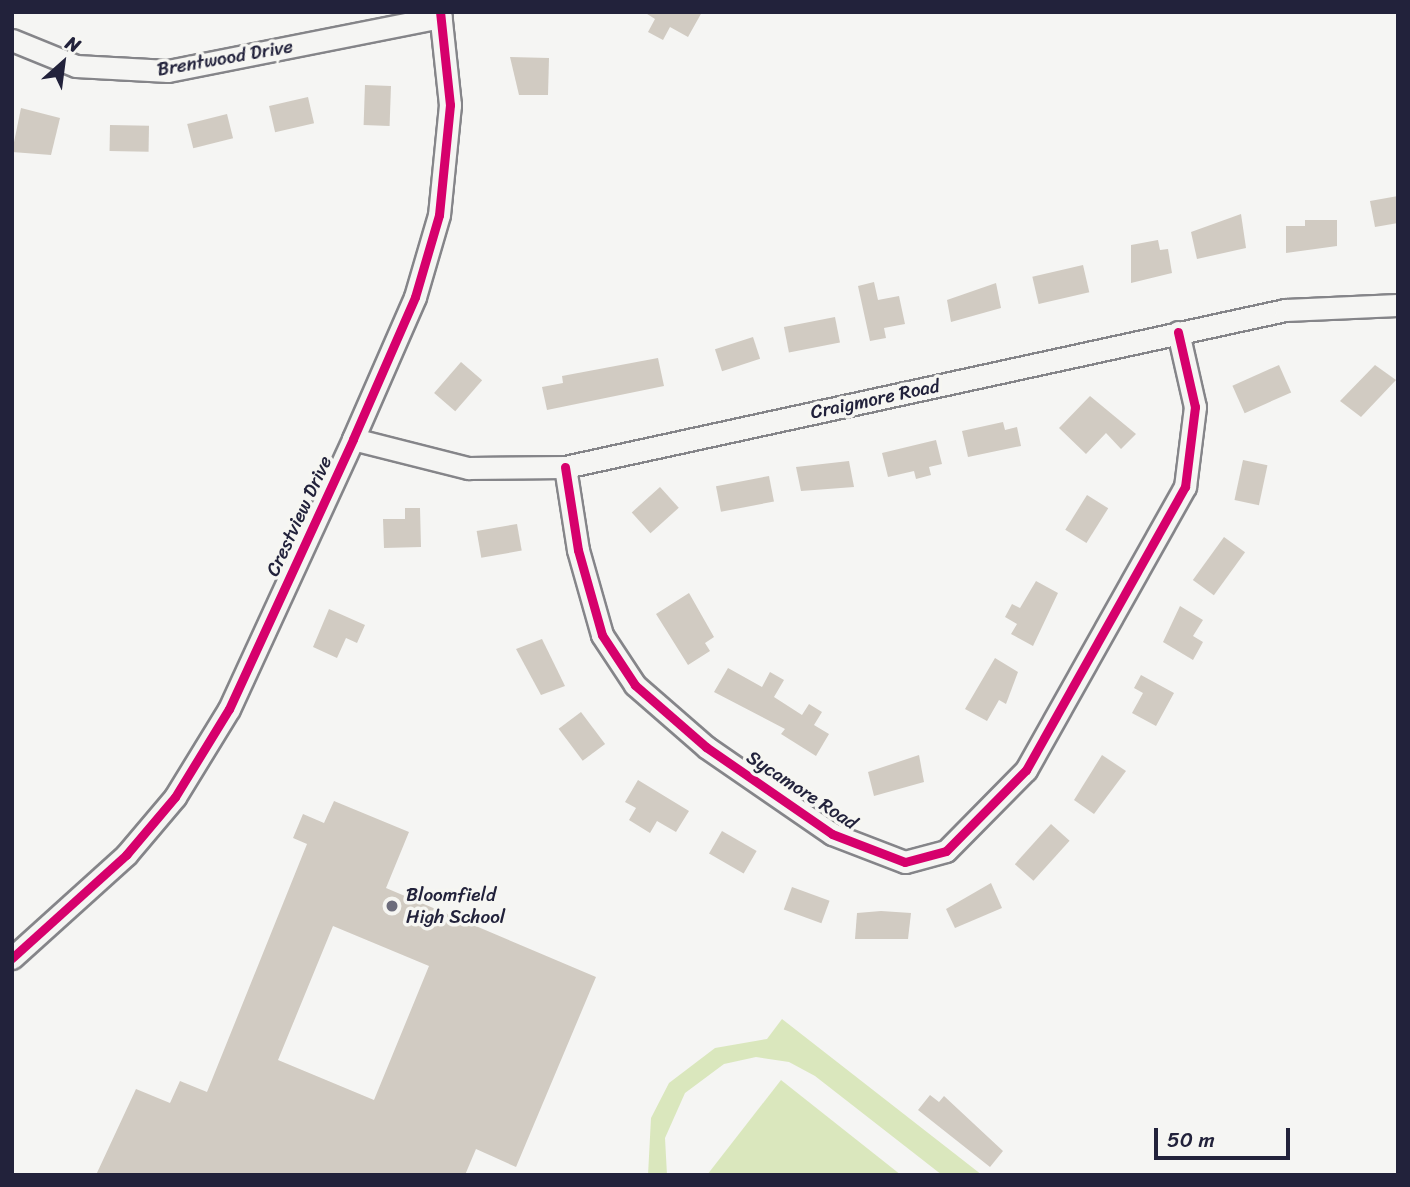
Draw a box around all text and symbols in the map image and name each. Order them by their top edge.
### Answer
text: N [60,26,87,62]
north arrow [28,28,98,98]
street label: Brentwood Drive [155,35,295,81]
street label: Craigmore Road [808,374,942,424]
street label: Crestview Drive [261,452,337,580]
street label: Sycamore Road [742,746,862,834]
place label: Bloomfield High School [406,884,505,928]
marker: Bloomfield High School [384,898,400,914]
scale bar [1158,1114,1294,1158]
text: 50 m [1167,1121,1215,1159]

